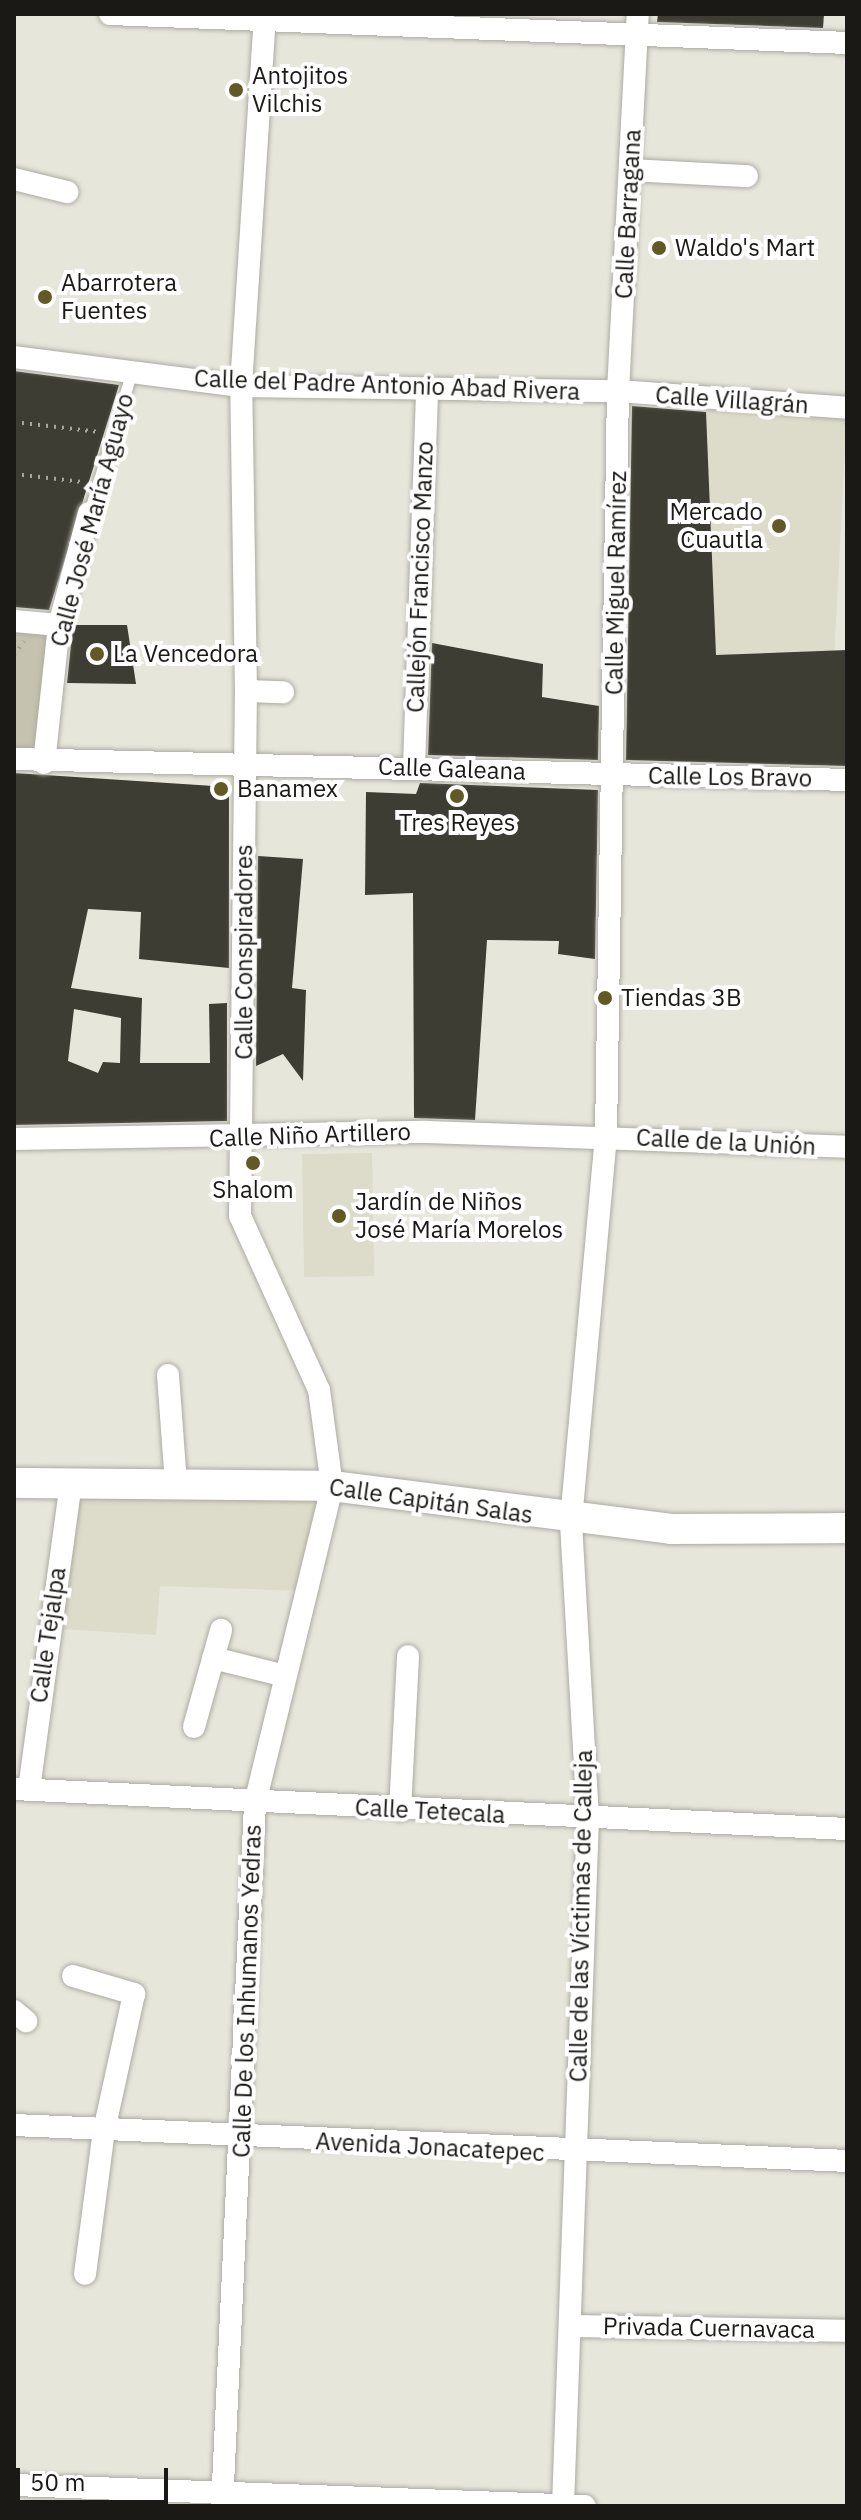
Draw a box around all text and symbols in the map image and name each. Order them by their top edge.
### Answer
place label: Antojitos Vilchis [252,62,348,118]
marker: Antojitos Vilchis [227,81,245,99]
street label: Calle Barragana [609,128,647,300]
place label: Waldo's Mart [675,234,815,262]
marker: Waldo's Mart [650,239,668,257]
place label: Abarrotera Fuentes [61,269,177,325]
marker: Abarrotera Fuentes [36,288,54,306]
street label: Calle del Padre Antonio Abad Rivera [193,364,581,406]
street label: Calle Villagrán [654,380,810,420]
street label: Calle José María Aguayo [44,390,140,650]
street label: Callejón Francisco Manzo [401,441,439,713]
street label: Calle Miguel Ramírez [600,471,632,695]
place label: Mercado Cuautla [669,498,763,554]
marker: Mercado Cuautla [770,517,788,535]
place label: La Vencedora [113,640,258,668]
marker: La Vencedora [88,645,106,663]
street label: Calle Galeana [378,752,526,786]
street label: Calle Los Bravo [648,761,812,793]
place label: Banamex [237,775,338,803]
marker: Banamex [212,780,230,798]
marker: Tres Reyes [448,787,466,805]
place label: Tres Reyes [399,809,515,837]
street label: Calle Conspiradores [230,844,258,1060]
place label: Tiendas 3B [621,984,742,1012]
marker: Tiendas 3B [596,989,614,1007]
street label: Calle Niño Artillero [208,1117,412,1153]
street label: Calle de la Unión [635,1123,817,1161]
marker: Shalom [244,1154,262,1172]
place label: Shalom [212,1176,294,1204]
place label: Jardín de Niños José María Morelos [355,1188,563,1244]
marker: Jardín de Niños José María Morelos [330,1207,348,1225]
street label: Calle Capitán Salas [327,1472,535,1530]
street label: Calle Tejalpa [24,1565,72,1705]
street label: Calle de las Víctimas de Calleja [564,1749,598,2083]
street label: Calle Tetecala [354,1793,506,1829]
street label: Calle De los Inhumanos Yedras [227,1824,267,2158]
street label: Avenida Jonacatepec [315,2127,545,2167]
street label: Privada Cuernavaca [603,2312,815,2344]
scale bar [20,2452,172,2502]
text: 50 m [30,2466,85,2498]

